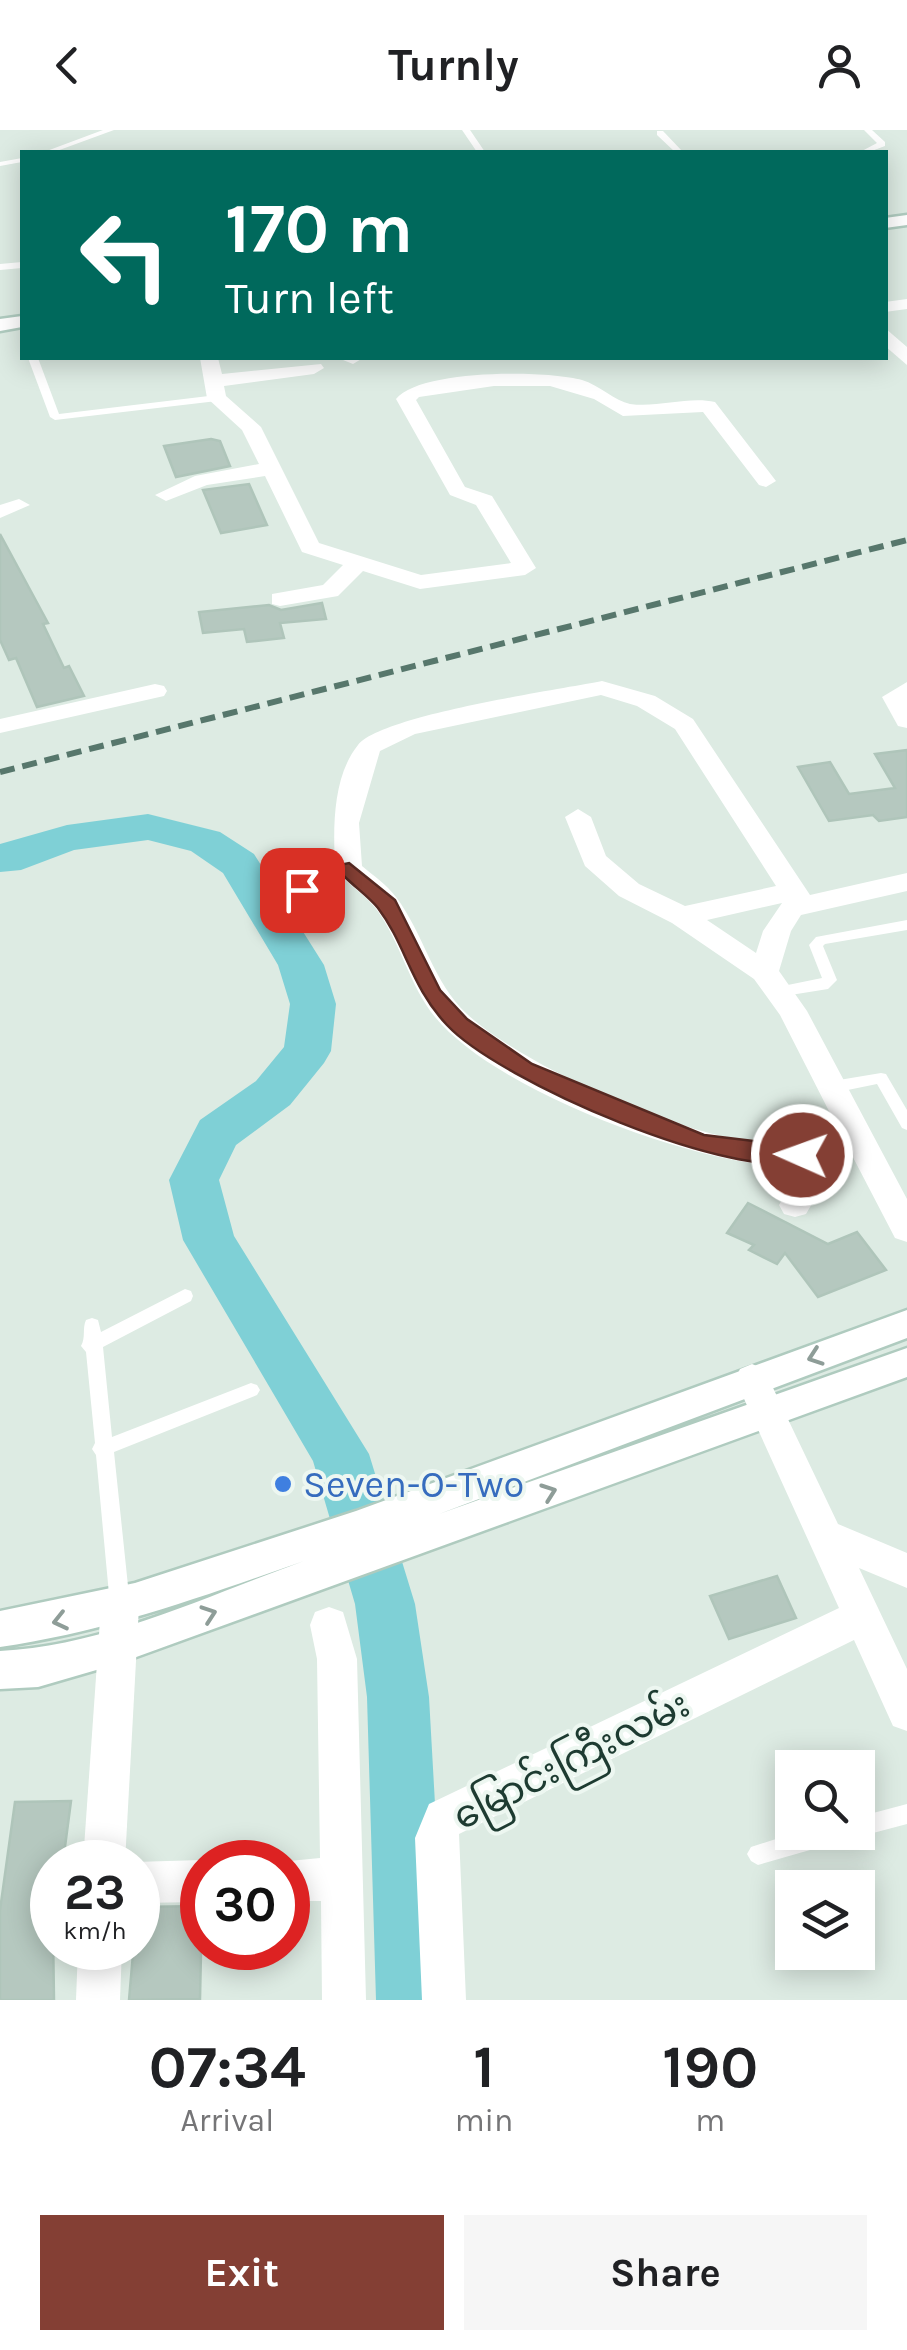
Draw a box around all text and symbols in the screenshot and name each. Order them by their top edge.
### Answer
icon: back [40,38,95,93]
icon: person [812,38,867,93]
text: Turnly [388,39,519,91]
text: 170 m [225,188,413,270]
icon: left [60,190,190,320]
text: Turn left [225,272,394,324]
pin [260,848,345,933]
icon: arrive [275,863,330,918]
position arrow [750,1103,854,1207]
one-way arrow [808,1345,825,1365]
place label: Seven-O-Two [303,1462,524,1507]
marker: Seven-O-Two [272,1473,294,1495]
one-way arrow [540,1483,557,1504]
one-way arrow [199,1605,216,1626]
one-way arrow [52,1609,69,1630]
street label: မြောင်းကြီးလမ်း [444,1678,701,1846]
map controls [775,1750,875,1970]
button: search [775,1750,875,1850]
speed limit sign: 30 [180,1840,310,1970]
text: 23 [64,1863,126,1922]
button: layers [775,1870,875,1970]
text: km/h [63,1916,127,1945]
text: 07:34 [149,2032,306,2102]
text: 1 [473,2032,495,2102]
text: 190 [662,2032,758,2102]
text: Arrival [180,2102,274,2139]
text: min [455,2102,513,2139]
text: m [695,2102,725,2139]
button: Exit [40,2215,444,2330]
button: Share [464,2215,867,2330]

